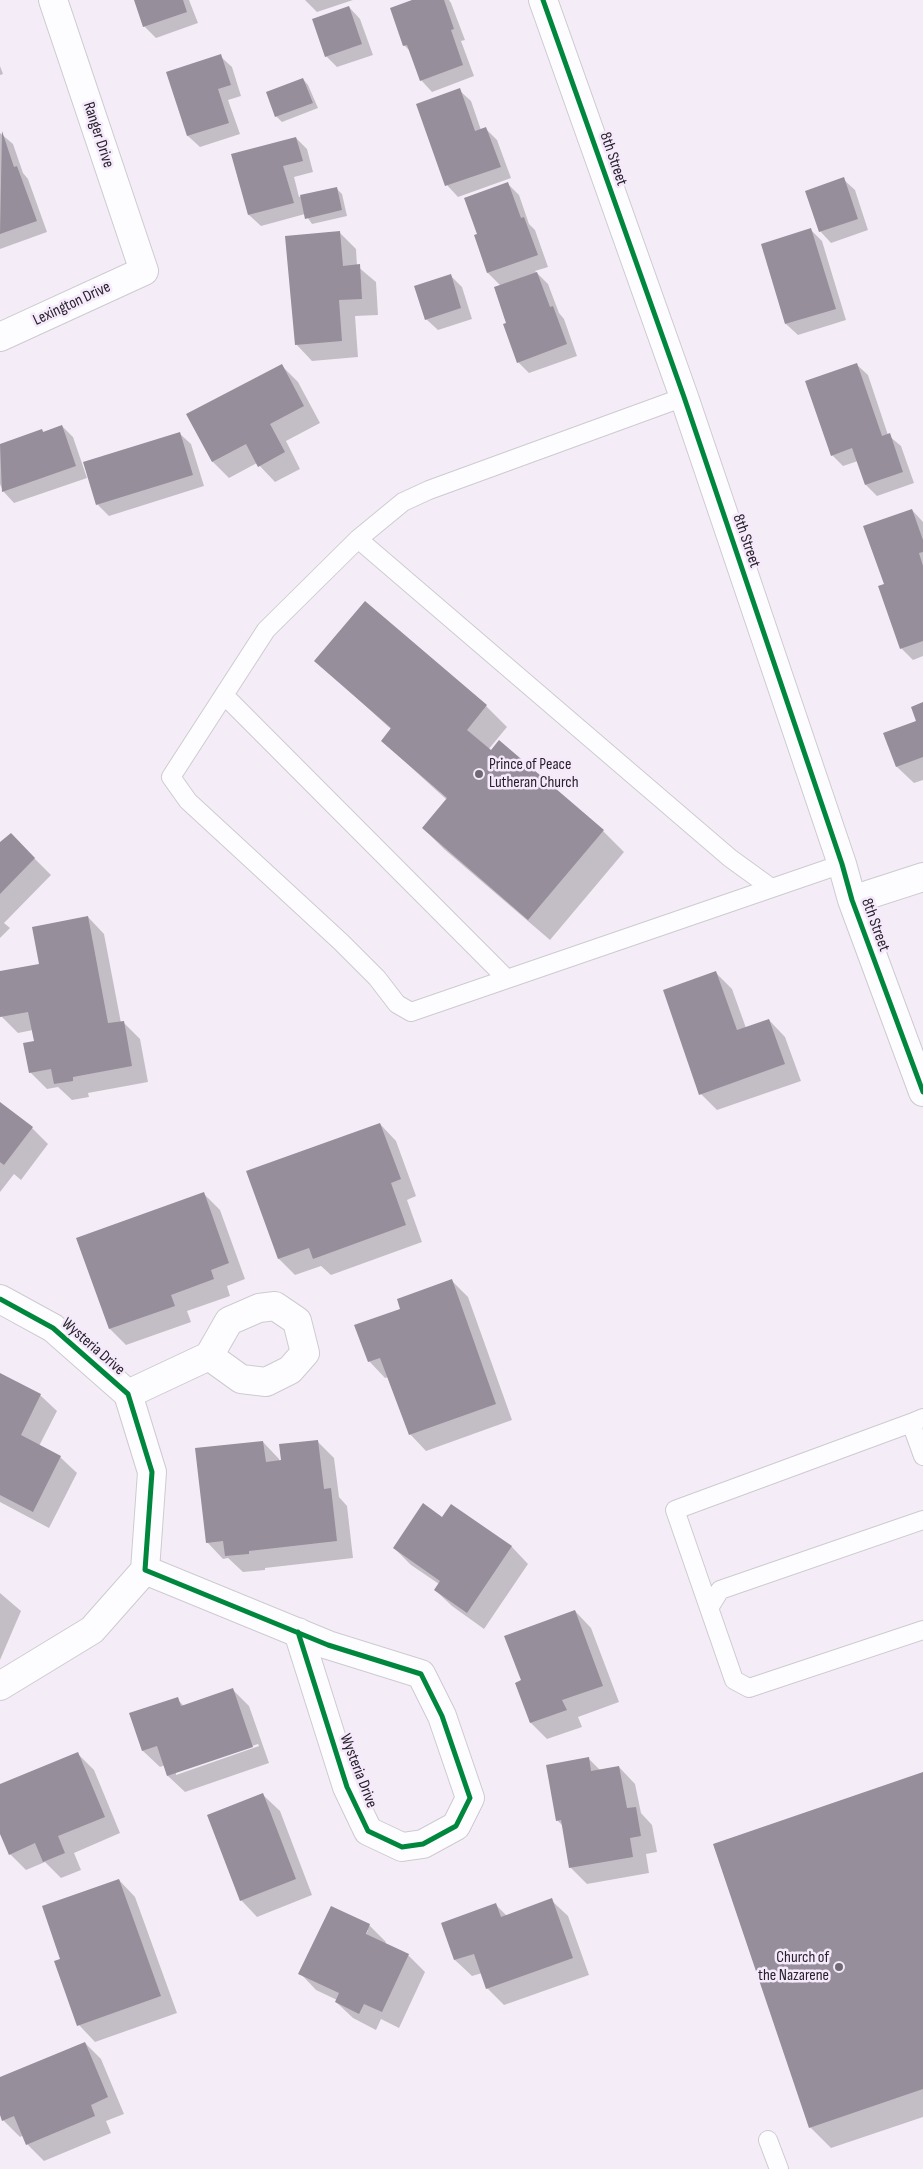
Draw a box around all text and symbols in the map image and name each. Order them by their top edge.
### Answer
street label: Ranger Drive [78,100,118,170]
street label: 8th Street [595,130,631,188]
street label: Lexington Drive [30,278,114,330]
street label: 8th Street [728,512,764,570]
place label: Prince of Peace Lutheran Church [489,755,579,793]
marker: Prince of Peace Lutheran Church [473,768,485,780]
street label: 8th Street [857,896,893,954]
street label: Wysteria Drive [57,1314,129,1380]
street label: Wysteria Drive [335,1731,381,1811]
place label: Church of the Nazarene [758,1948,829,1986]
marker: Church of the Nazarene [833,1961,845,1973]

